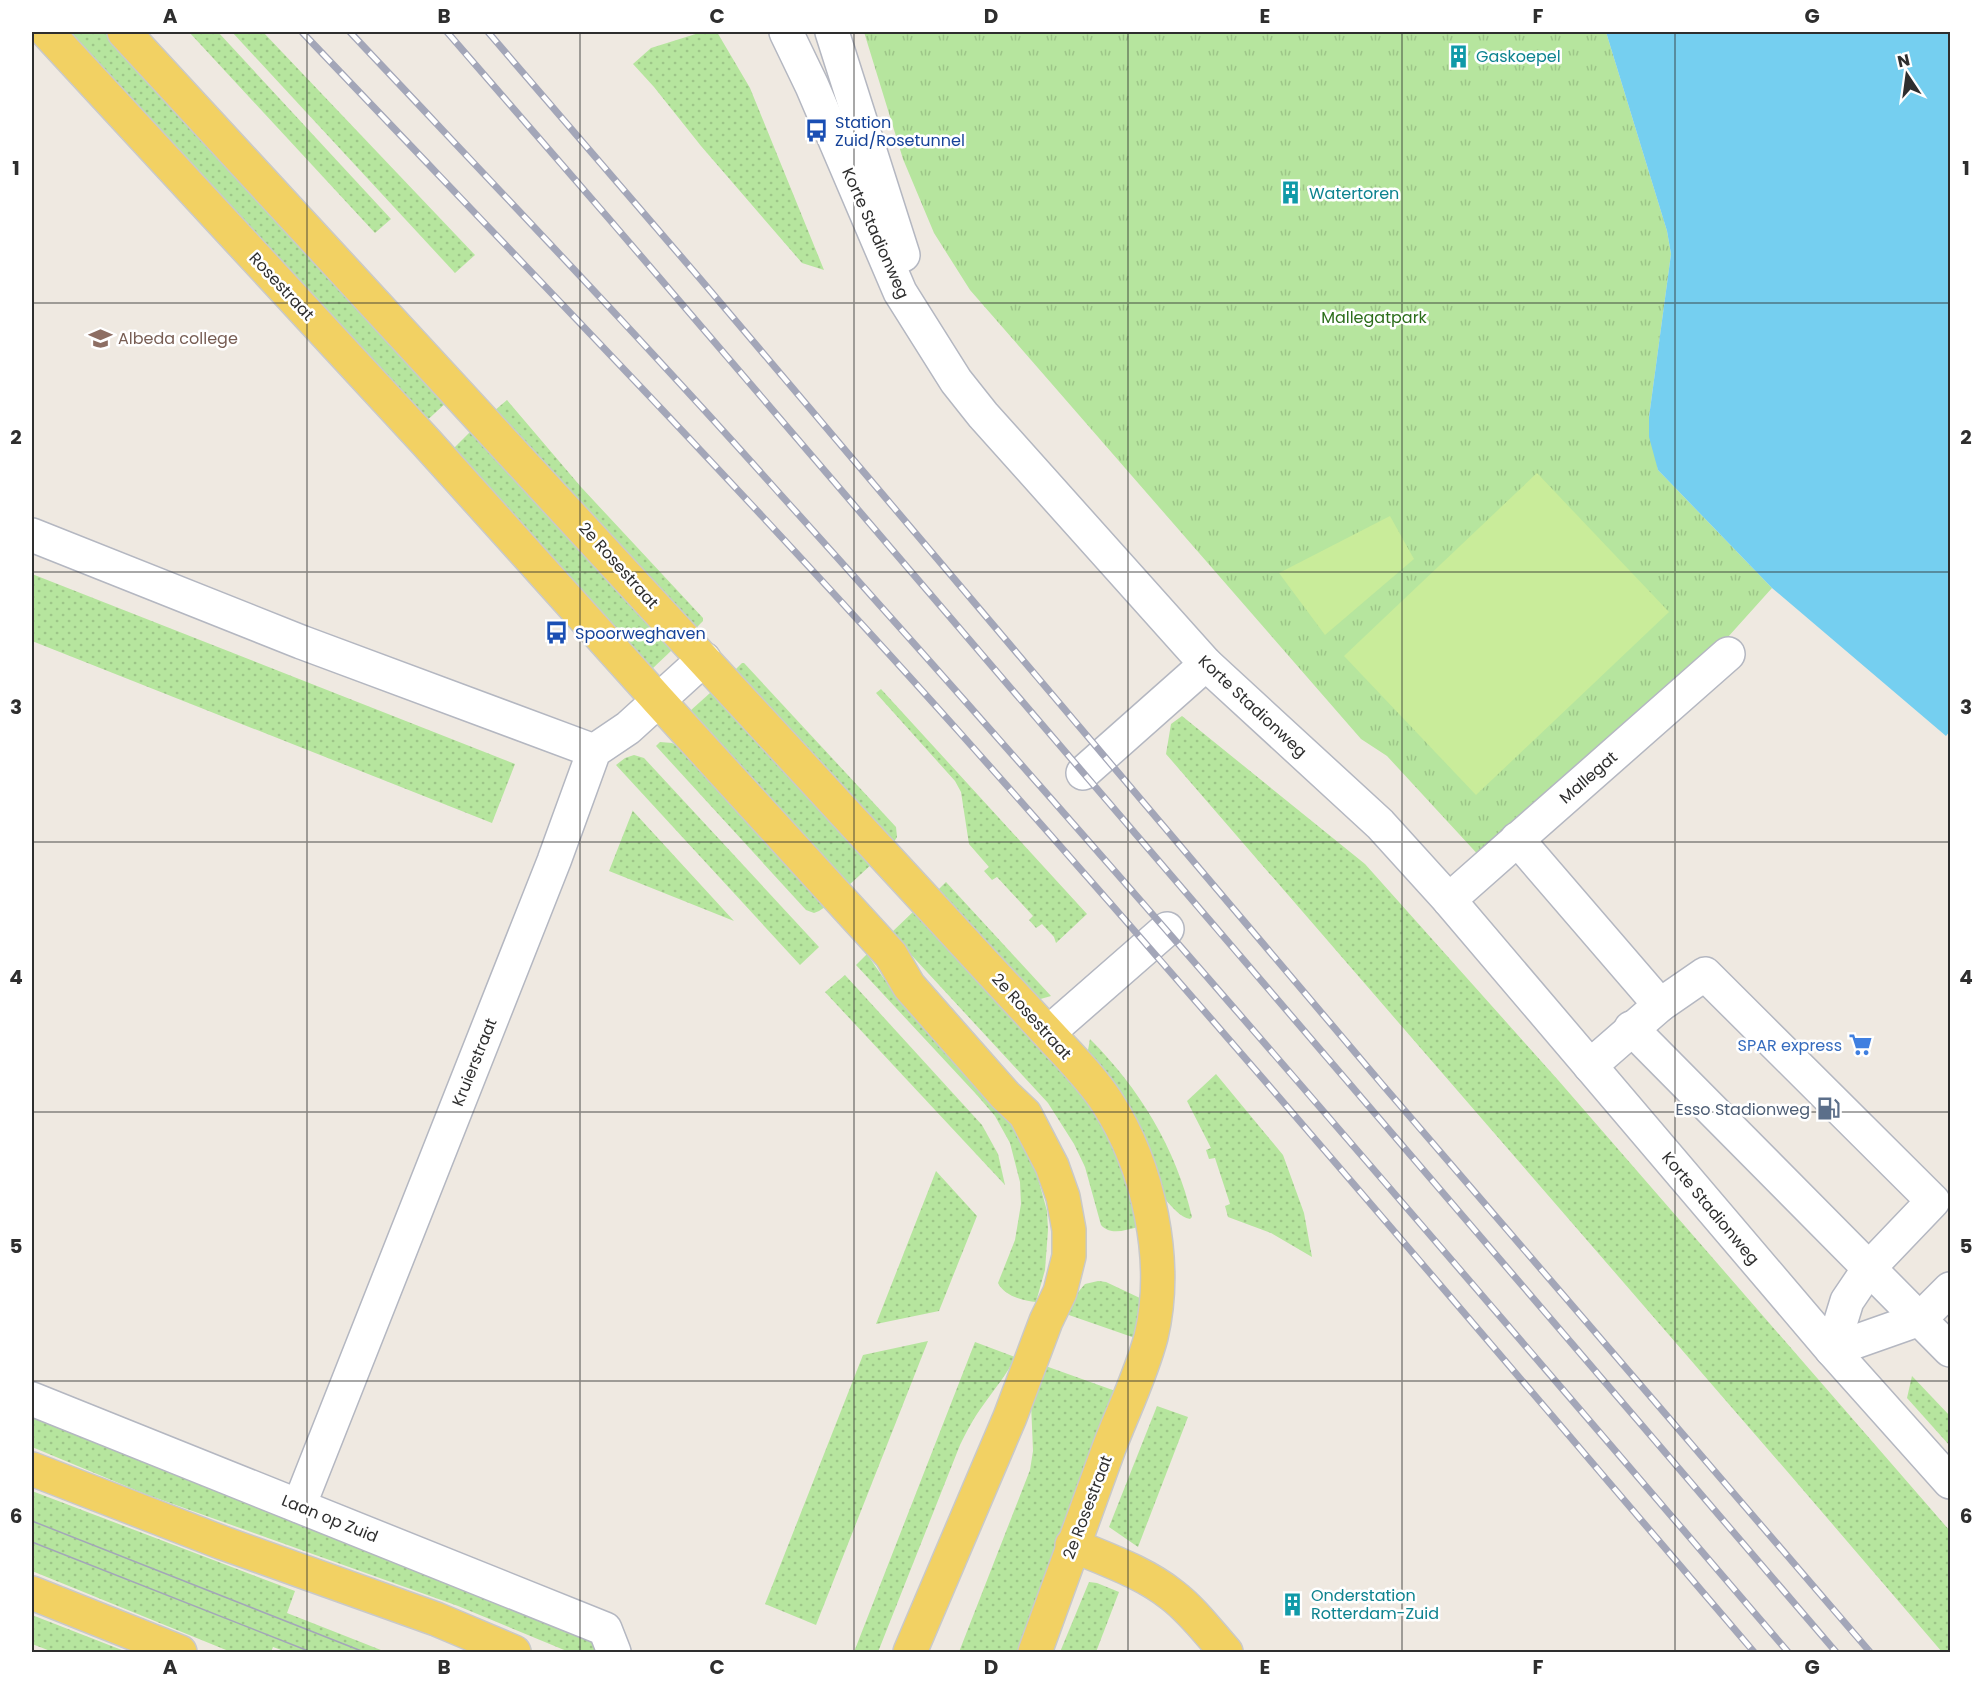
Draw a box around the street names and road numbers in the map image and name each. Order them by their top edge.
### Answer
street label: Korte Stadionweg [836,164,915,302]
street label: Rosestraat [244,247,319,326]
street label: 2e Rosestraat [574,517,664,614]
street label: Korte Stadionweg [1193,650,1312,763]
street label: Mallegat [1554,746,1622,809]
street label: 2e Rosestraat [987,968,1077,1065]
street label: Kruierstraat [446,1015,503,1110]
street label: Korte Stadionweg [1657,1147,1765,1270]
street label: 2e Rosestraat [1057,1452,1118,1562]
street label: Laan op Zuid [278,1489,381,1548]

